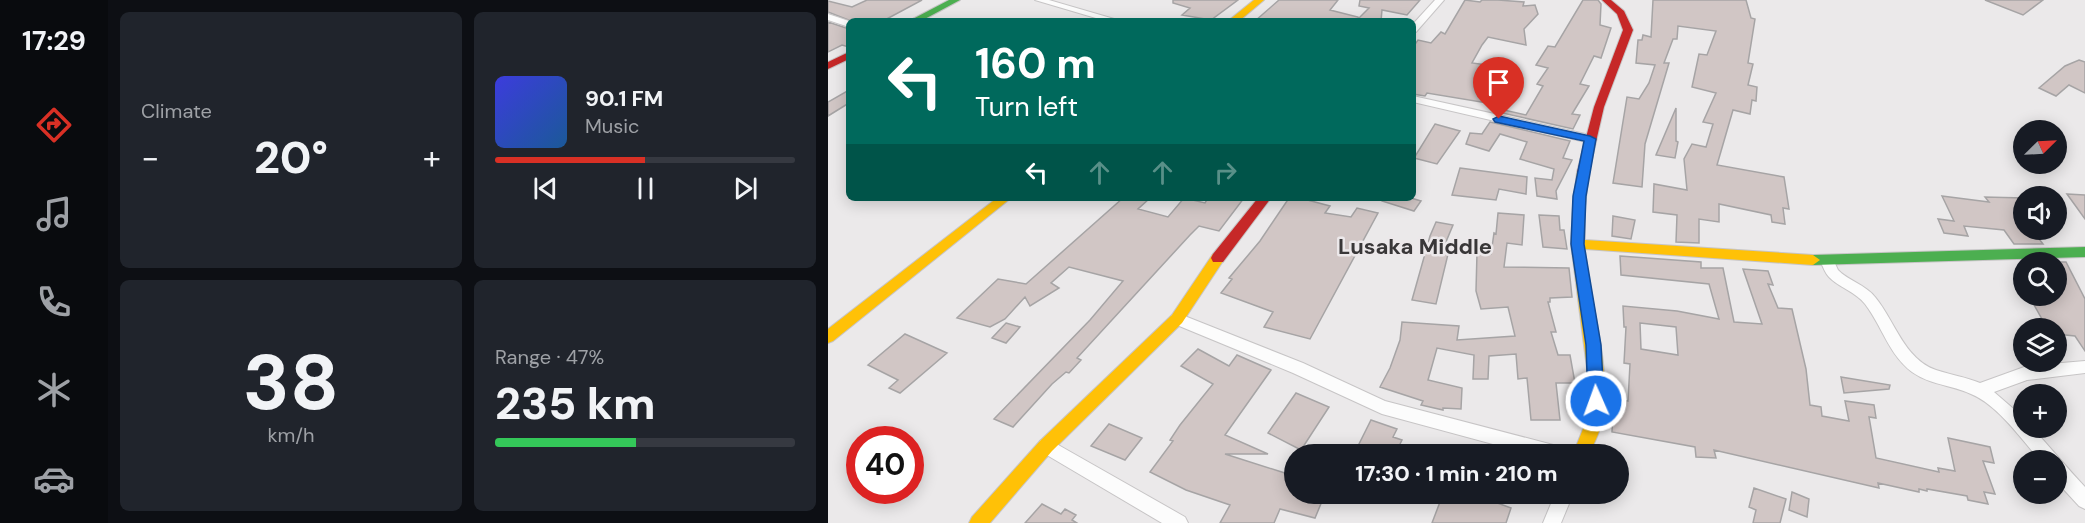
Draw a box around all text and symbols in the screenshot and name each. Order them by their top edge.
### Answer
text: 17:29 [22,23,86,58]
text: 160 m [975,36,1096,91]
icon: left [876,42,954,120]
pin [1473,57,1524,119]
icon: arrive [1482,66,1515,99]
text: 90.1 FM [585,84,663,113]
text: Turn left [975,89,1078,124]
text: Climate [141,98,212,124]
icon: directions [33,104,75,146]
text: Music [585,113,640,139]
north arrow [2013,120,2067,174]
map controls [2013,120,2067,504]
text: 20° [254,128,328,187]
text: − [141,136,159,179]
text: + [423,136,441,179]
icon: left [1020,156,1053,189]
icon: ahead [1083,156,1116,189]
icon: ahead [1146,156,1179,189]
icon: right [1209,156,1242,189]
icon: previous [529,172,562,205]
icon: pause [629,172,662,205]
icon: next [729,172,762,205]
button: sound [2013,186,2067,240]
icon: music [33,193,75,235]
district label: Lusaka Middle [1338,232,1492,261]
button: search [2013,252,2067,306]
icon: phone [33,281,75,323]
button: layers [2013,318,2067,372]
text: 38 [243,332,339,433]
text: Range · 47% [495,344,604,370]
icon: climate [33,369,75,411]
position arrow [1564,369,1628,433]
text: 235 km [495,374,656,433]
button: + [2013,384,2067,438]
text: km/h [267,422,315,448]
speed limit sign: 40 [846,426,924,504]
button: − [2013,450,2067,504]
icon: car [33,458,75,500]
text: 17:30 · 1 min · 210 m [1355,459,1558,488]

